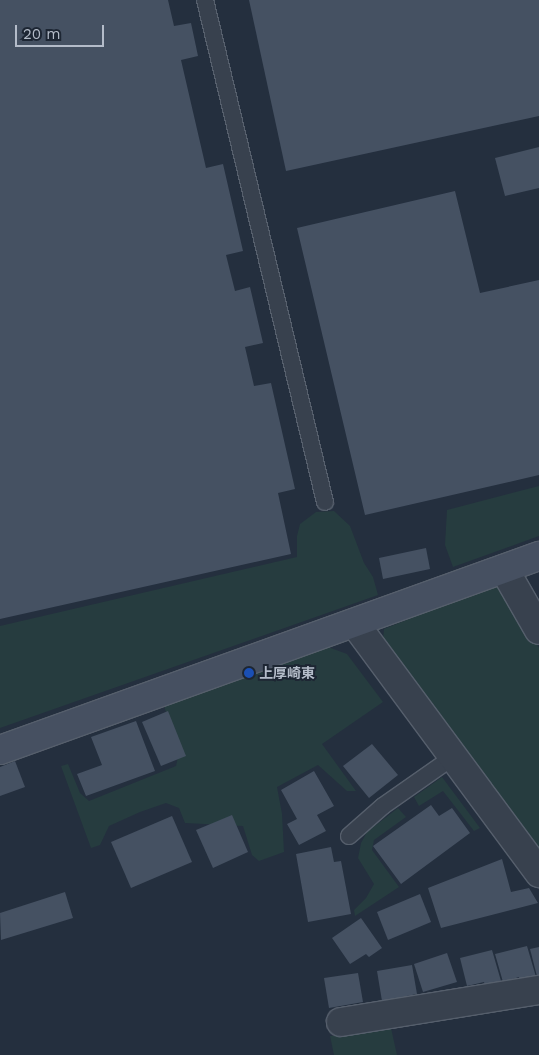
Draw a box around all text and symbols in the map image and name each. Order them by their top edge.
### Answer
scale bar [18,15,106,47]
text: 20 m [23,25,61,43]
place label: 上厚崎東 [259,665,315,681]
marker: 上厚崎東 [243,667,255,679]

